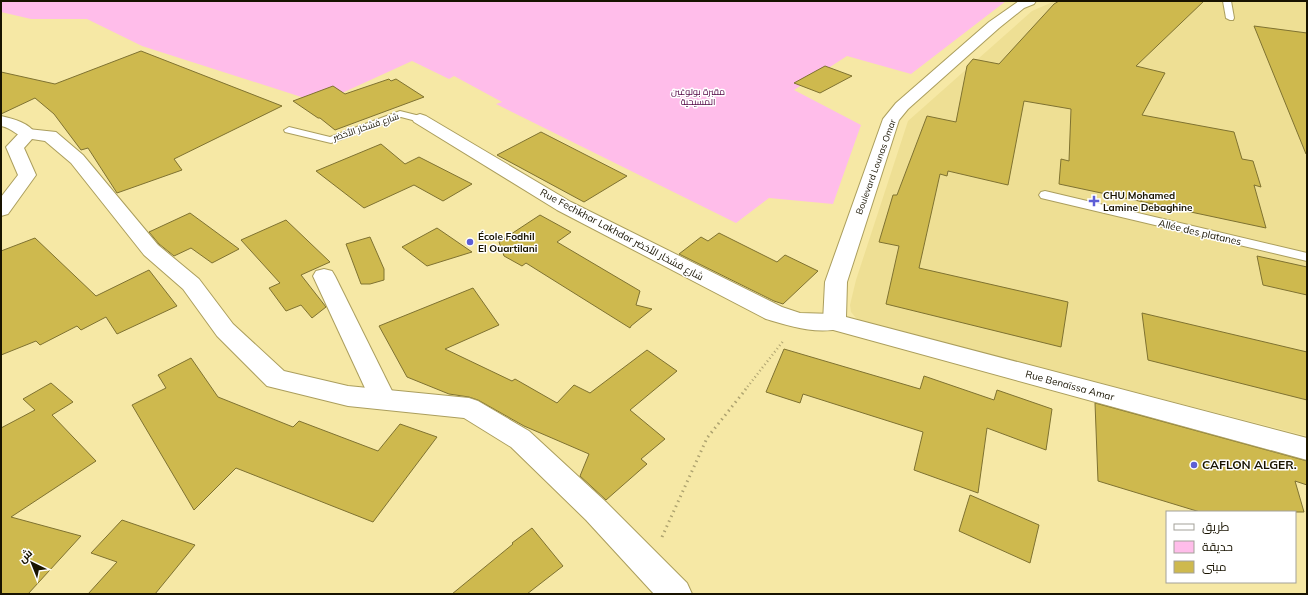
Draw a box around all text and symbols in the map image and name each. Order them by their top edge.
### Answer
park label: مقبرة بولوغين المسيحية [671,86,725,107]
street label: شارع فشخار الأخضر [330,110,401,144]
street label: Boulevard Lounas Omar [853,117,898,216]
street label: Rue Fechkhar Lakhdar شارع فشخار الأخضر [538,186,706,283]
place label: CHU Mohamed Lamine Debaghine [1103,189,1193,214]
marker: CHU Mohamed Lamine Debaghine [1088,195,1100,207]
street label: Allée des platanes [1157,217,1243,248]
place label: École Fodhil El Ouartilani [478,230,537,255]
marker: École Fodhil El Ouartilani [465,237,475,247]
street label: Rue Benaïssa Amar [1024,367,1116,404]
place label: CAFLON ALGER. [1202,457,1297,472]
marker: CAFLON ALGER. [1189,460,1199,470]
legend [1166,511,1296,583]
text: طريق [1202,519,1230,534]
text: حديقة [1202,539,1233,554]
north arrow [12,543,52,583]
text: ش [15,546,35,566]
text: مبنى [1202,559,1227,574]

